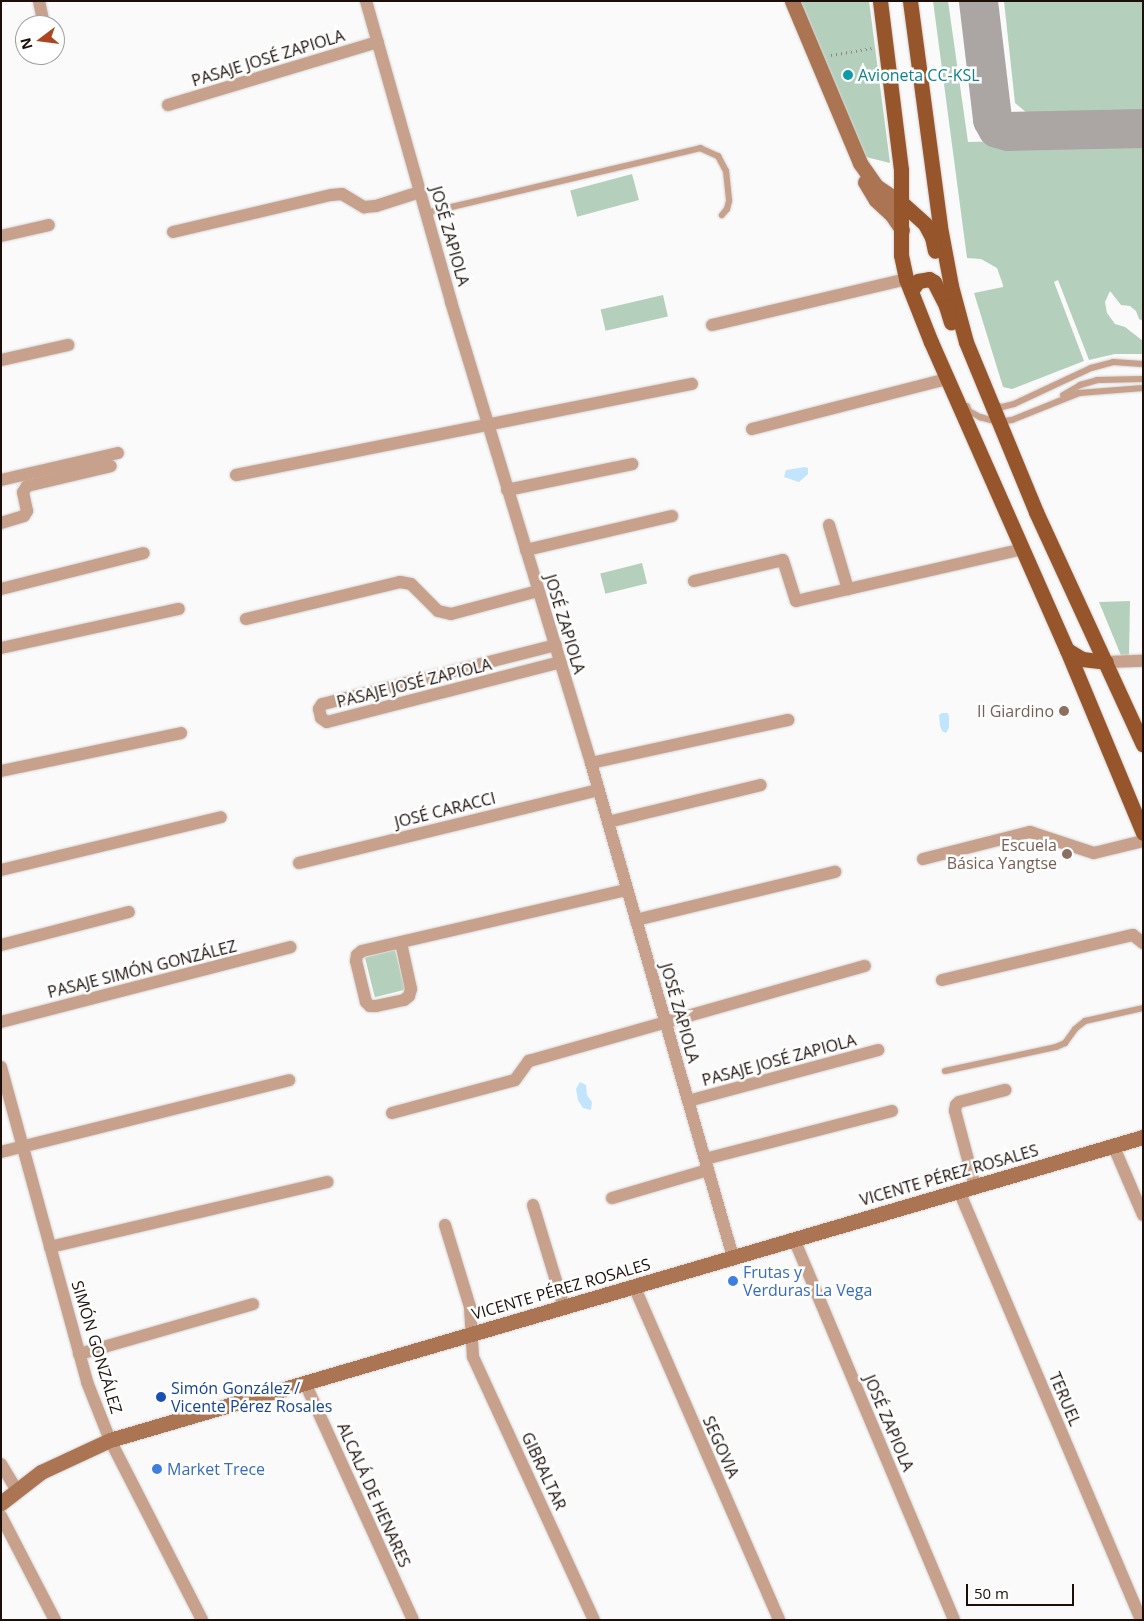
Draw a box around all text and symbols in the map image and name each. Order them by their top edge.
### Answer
north arrow [15,15,65,65]
street label: PASAJE JOSÉ ZAPIOLA [189,26,347,90]
text: N [15,36,37,52]
place label: Avioneta CC-KSL [858,65,980,85]
marker: Avioneta CC-KSL [842,69,854,81]
street label: JOSÉ ZAPIOLA [427,184,473,288]
street label: JOSÉ ZAPIOLA [541,572,589,676]
street label: PASAJE JOSÉ ZAPIOLA [335,654,493,712]
place label: Il Giardino [977,701,1054,721]
marker: Il Giardino [1058,705,1070,717]
street label: JOSÉ CARACCI [393,788,497,832]
place label: Escuela Básica Yangtse [947,835,1057,873]
marker: Escuela Básica Yangtse [1061,848,1073,860]
street label: PASAJE SIMÓN GONZÁLEZ [46,936,238,1002]
street label: JOSÉ ZAPIOLA [657,961,703,1065]
street label: PASAJE JOSÉ ZAPIOLA [700,1030,858,1090]
street label: VICENTE PÉREZ ROSALES [858,1140,1040,1210]
street label: VICENTE PÉREZ ROSALES [470,1254,652,1324]
place label: Frutas y Verduras La Vega [743,1262,872,1300]
marker: Frutas y Verduras La Vega [727,1275,739,1287]
street label: SIMÓN GONZÁLEZ [68,1278,126,1416]
street label: TERUEL [1045,1369,1085,1429]
street label: JOSÉ ZAPIOLA [860,1372,918,1474]
place label: Simón González / Vicente Pérez Rosales [171,1378,332,1416]
marker: Simón González / Vicente Pérez Rosales [155,1391,167,1403]
street label: SEGOVIA [699,1413,743,1481]
street label: ALCALÁ DE HENARES [333,1420,415,1570]
street label: GIBRALTAR [518,1429,570,1513]
place label: Market Trece [167,1459,265,1479]
marker: Market Trece [151,1463,163,1475]
scale bar [969,1574,1076,1606]
text: 50 m [974,1583,1009,1603]

